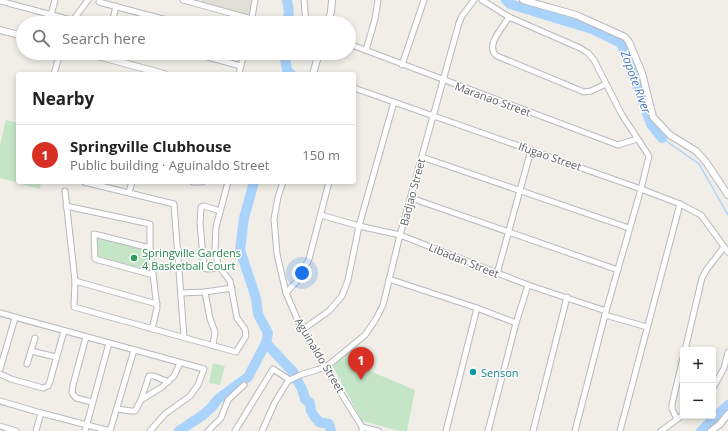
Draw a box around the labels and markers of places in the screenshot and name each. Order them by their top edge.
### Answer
place label: Springville Gardens 4 Basketball Court [142,245,241,273]
marker: Springville Gardens 4 Basketball Court [129,253,139,263]
pin: 1 [348,347,374,380]
place label: Senson [481,365,519,380]
marker: Senson [468,367,478,377]

